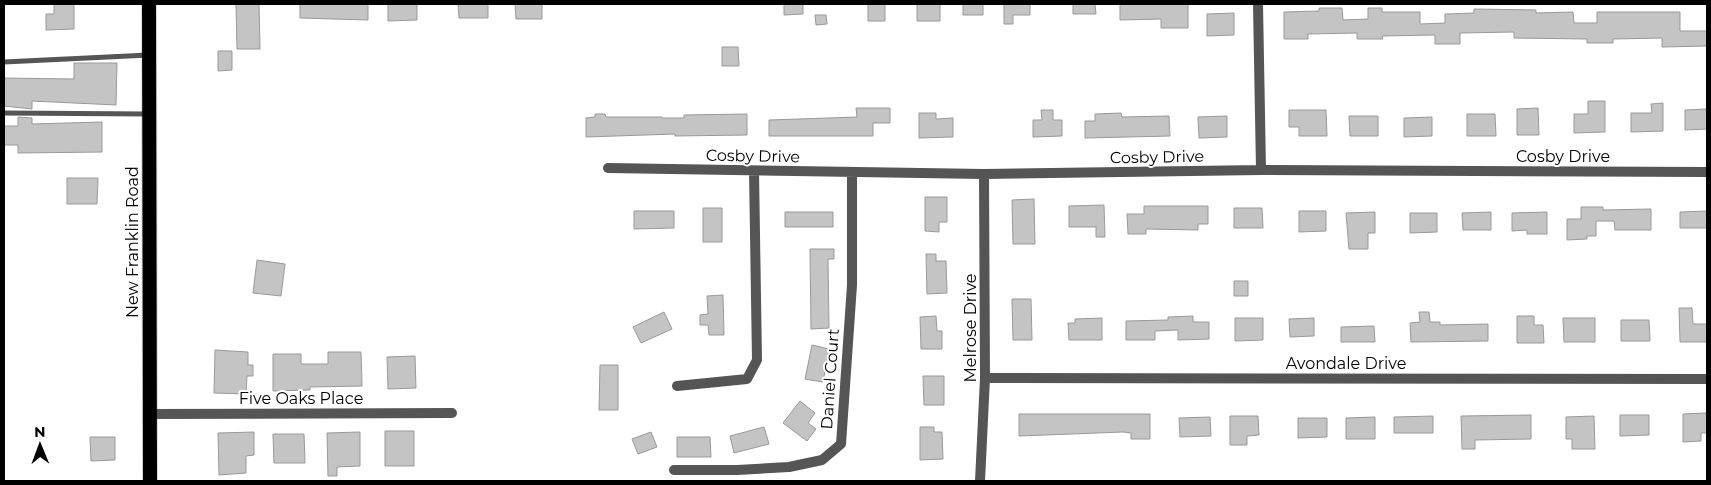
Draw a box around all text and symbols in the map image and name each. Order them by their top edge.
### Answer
street label: Cosby Drive [706,146,800,166]
street label: Cosby Drive [1110,147,1204,167]
street label: Cosby Drive [1516,147,1610,166]
street label: New Franklin Road [123,166,142,318]
street label: Melrose Drive [961,273,980,383]
street label: Daniel Court [817,328,843,430]
street label: Avondale Drive [1286,354,1406,373]
street label: Five Oaks Place [239,389,363,408]
north arrow [15,420,65,470]
text: N [34,423,46,441]

